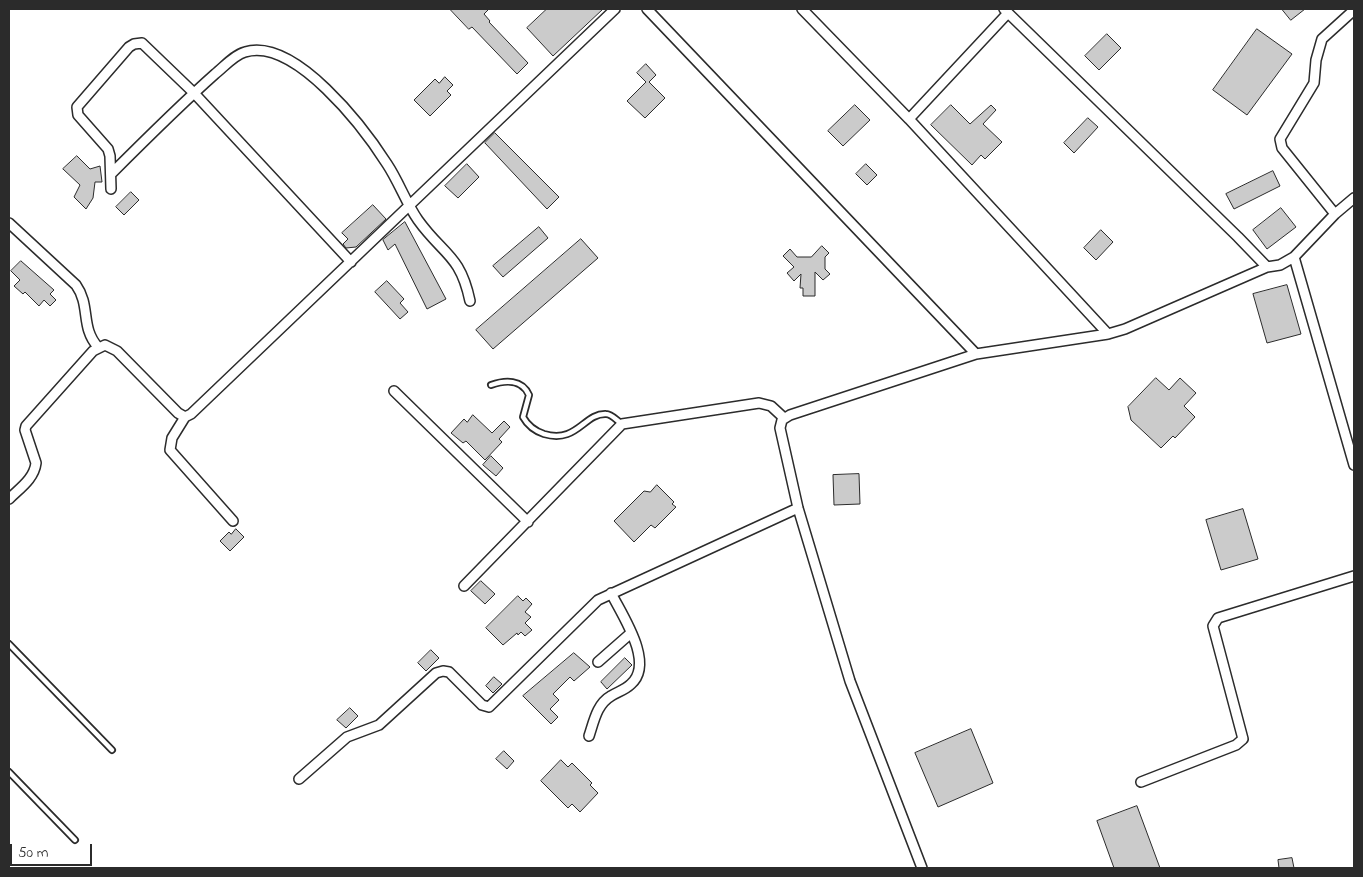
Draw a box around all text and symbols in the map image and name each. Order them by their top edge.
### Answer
scale bar [12,834,95,866]
text: 50 m [18,842,48,864]

